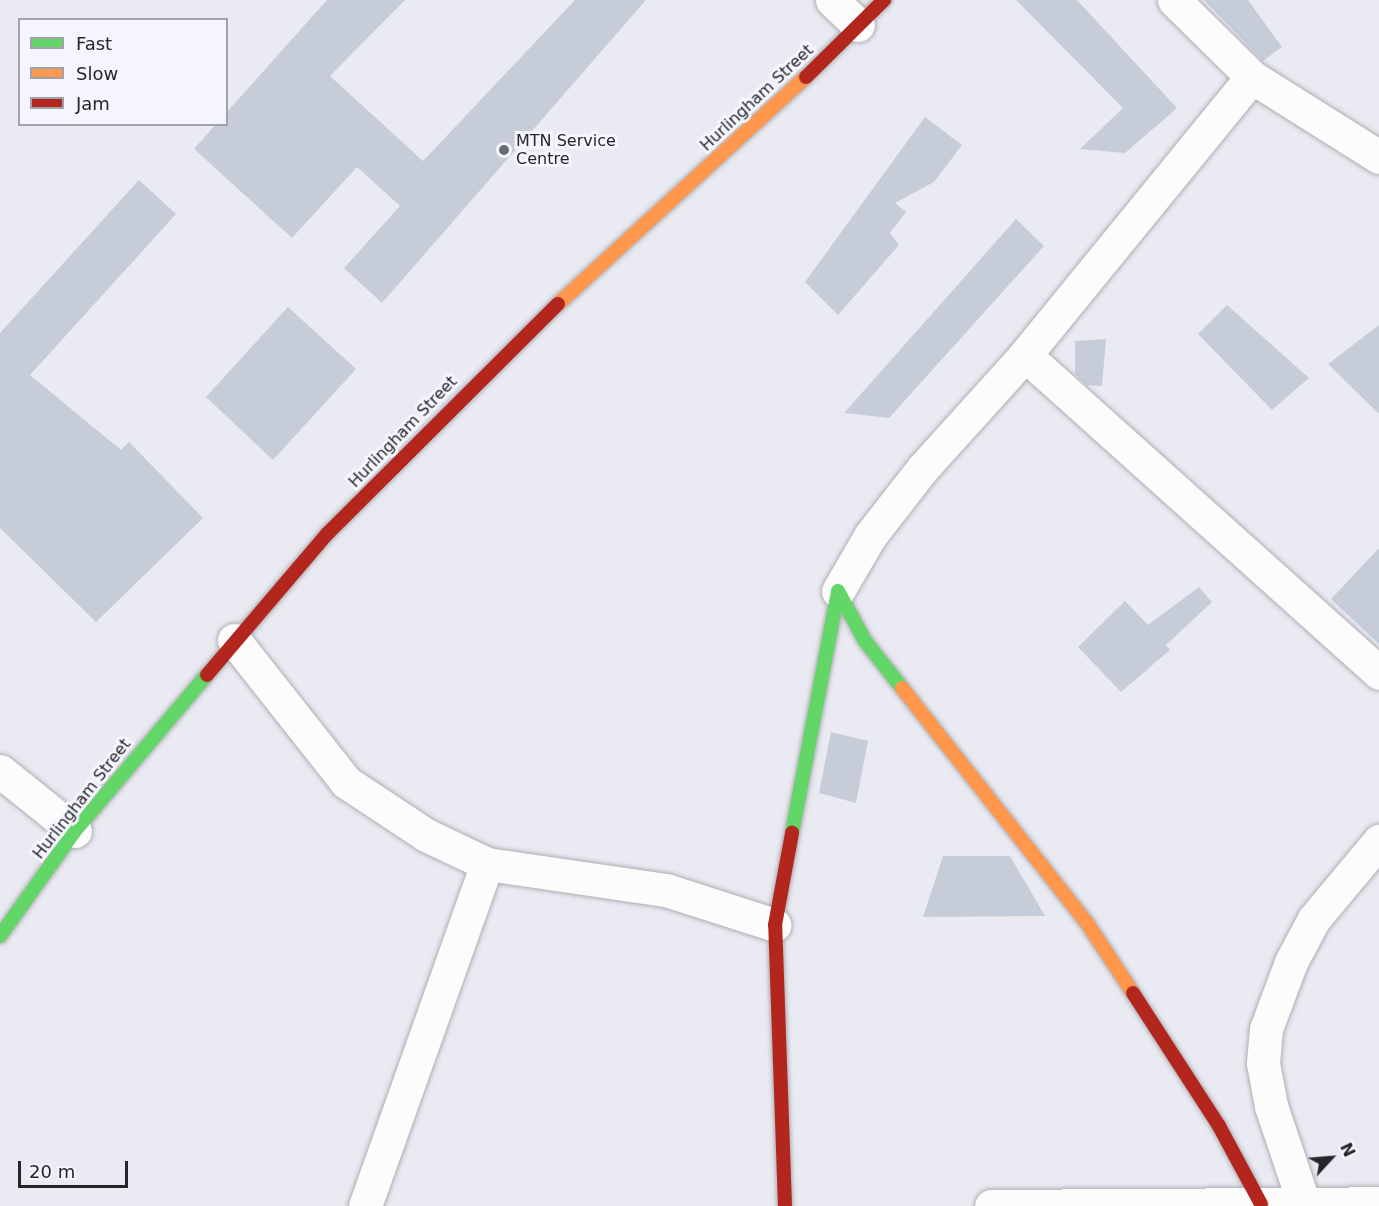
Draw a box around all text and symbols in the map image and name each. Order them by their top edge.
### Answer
legend [18,18,228,126]
text: Fast [76,33,112,54]
street label: Hurlingham Street [697,41,817,155]
text: Slow [76,63,118,84]
text: Jam [76,93,110,114]
place label: MTN Service Centre [516,131,616,169]
marker: MTN Service Centre [497,143,511,157]
street label: Hurlingham Street [345,372,461,492]
street label: Hurlingham Street [29,735,135,863]
north arrow [1301,1128,1361,1188]
text: N [1336,1140,1359,1160]
scale bar [21,1149,130,1187]
text: 20 m [29,1161,75,1182]

